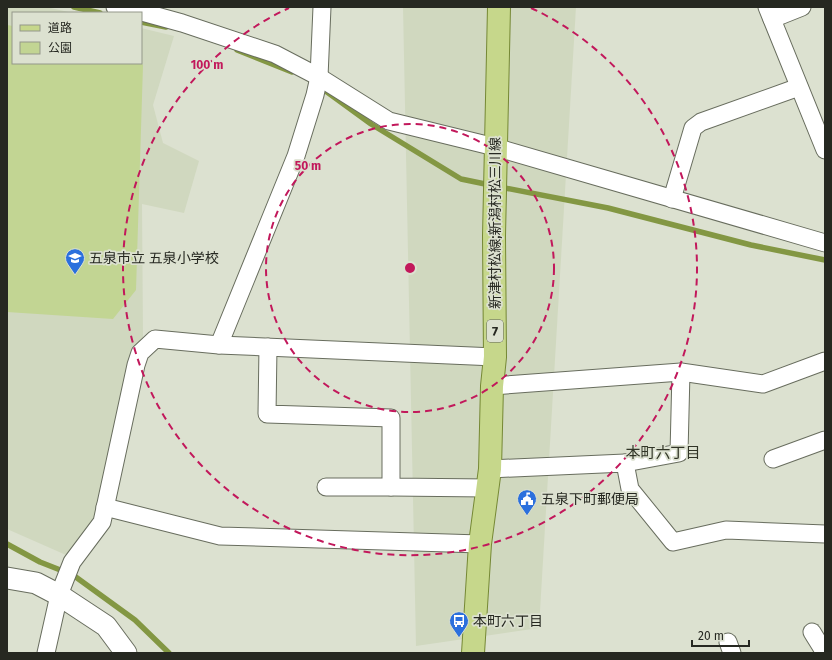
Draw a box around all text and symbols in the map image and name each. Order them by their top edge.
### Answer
legend [12,12,142,64]
text: 道路 [48,21,72,35]
text: 公園 [48,41,72,55]
text: 100 m [191,58,223,72]
street label: 新津村松線;新潟村松三川線 [487,137,504,309]
text: 50 m [295,159,321,173]
school or university icon: 五泉市立 五泉小学校 [64,247,86,275]
place label: 五泉市立 五泉小学校 [89,250,219,267]
centre of rings [403,261,417,275]
road number: 7 [487,320,503,342]
district label: 本町六丁目 [625,444,701,462]
public building icon: 五泉下町郵便局 [516,488,538,516]
place label: 五泉下町郵便局 [541,491,639,508]
bus stop icon: 本町六丁目 [448,610,470,638]
place label: 本町六丁目 [473,613,543,630]
scale bar [692,622,749,648]
text: 20 m [698,629,724,643]

